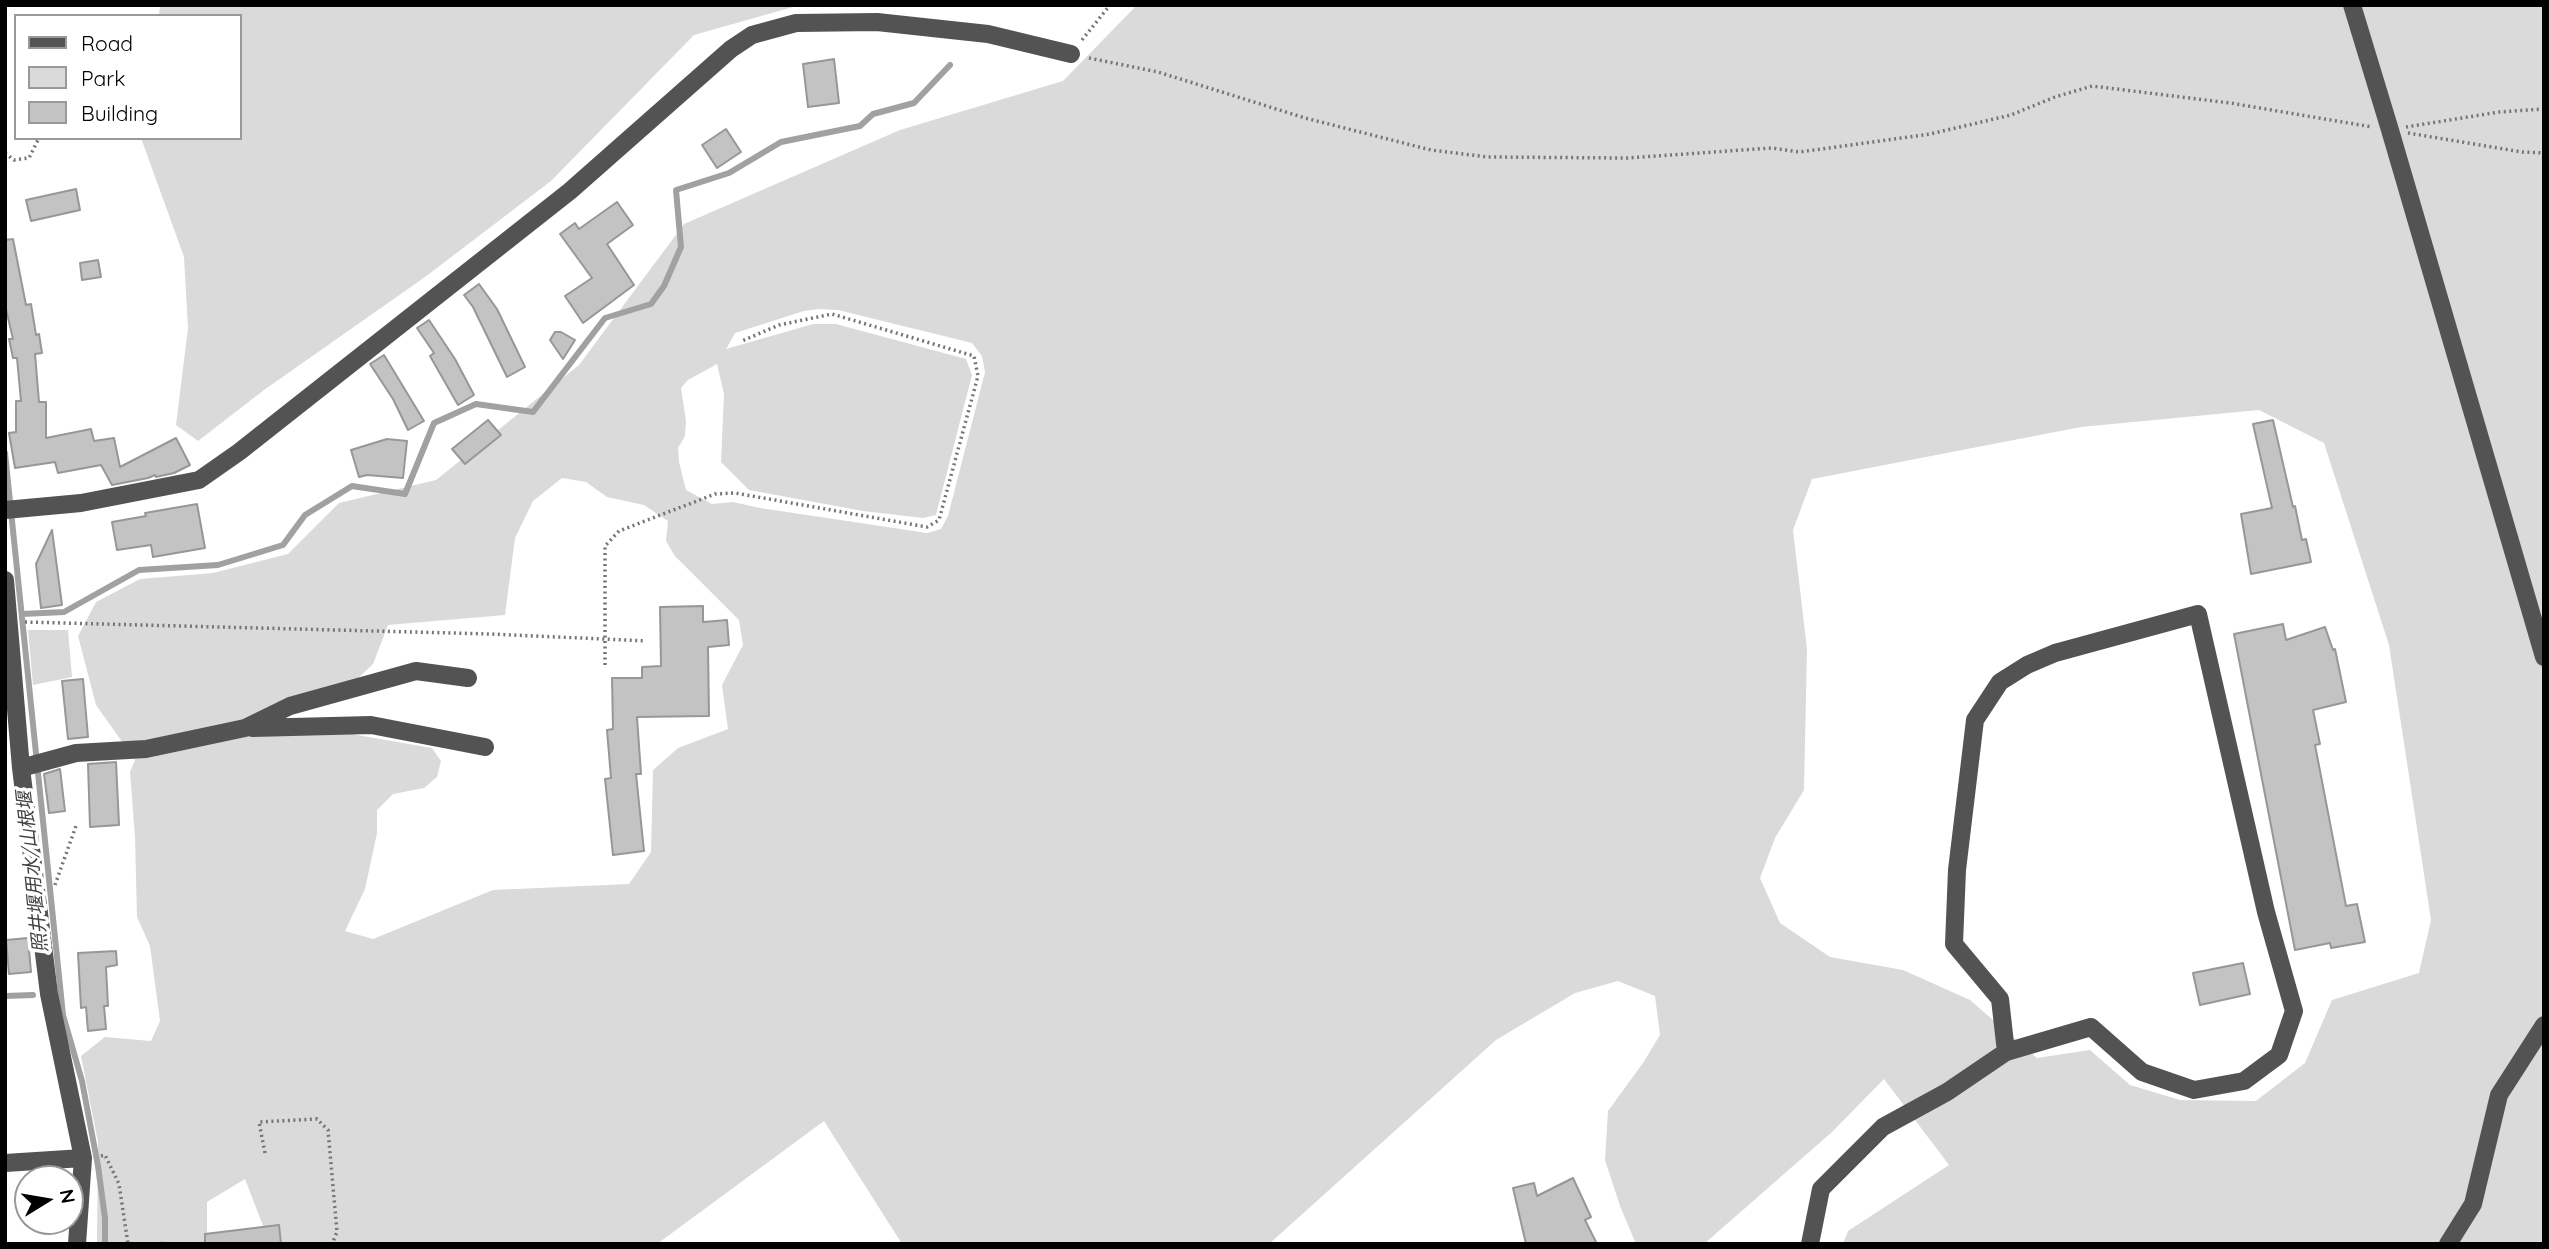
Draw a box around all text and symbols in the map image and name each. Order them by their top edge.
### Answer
legend [14,14,242,140]
text: Road [81,30,133,56]
text: Park [81,65,125,91]
text: Building [81,100,158,126]
water label: 照井堰用水/山根堰 [13,790,53,954]
north arrow [14,1165,84,1235]
text: N [55,1187,81,1206]

